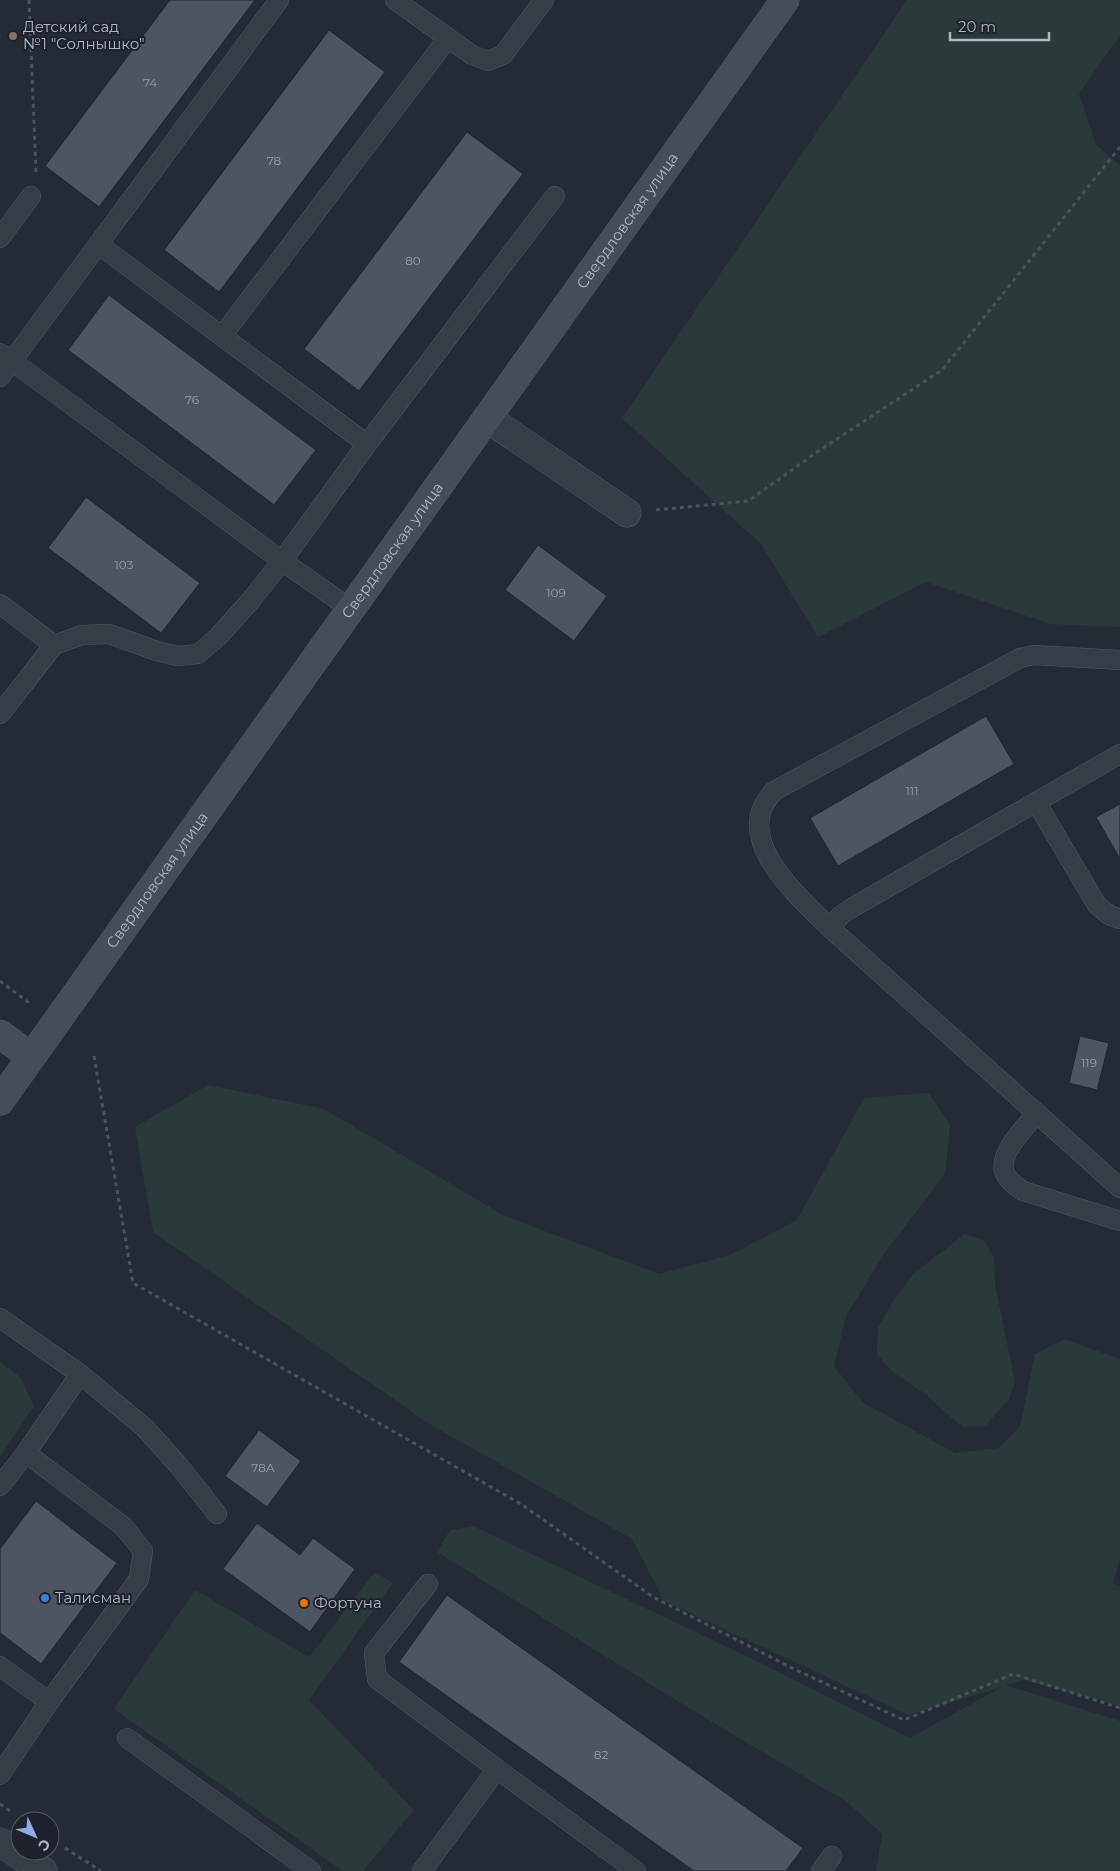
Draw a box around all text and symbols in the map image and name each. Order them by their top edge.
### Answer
scale bar [950,10,1049,42]
place label: Детский сад №1 "Солнышко" [23,17,145,53]
text: 20 m [958,17,996,36]
marker: Детский сад №1 "Солнышко" [7,30,19,42]
house number: 74 [143,75,157,90]
street label: Свердловская улица [572,149,682,292]
house number: 78 [267,153,282,168]
house number: 80 [405,253,421,268]
house number: 76 [185,392,199,407]
street label: Свердловская улица [337,478,447,622]
house number: 103 [115,557,134,572]
house number: 109 [546,585,566,600]
house number: 111 [906,783,919,798]
street label: Свердловская улица [102,808,212,952]
house number: 119 [1081,1055,1097,1070]
house number: 78А [251,1460,275,1475]
place label: Талисман [55,1588,131,1607]
marker: Талисман [39,1592,51,1604]
place label: Фортуна [314,1593,382,1612]
marker: Фортуна [298,1597,310,1609]
house number: 82 [594,1747,608,1762]
north arrow [10,1811,60,1861]
text: С [34,1835,54,1855]

